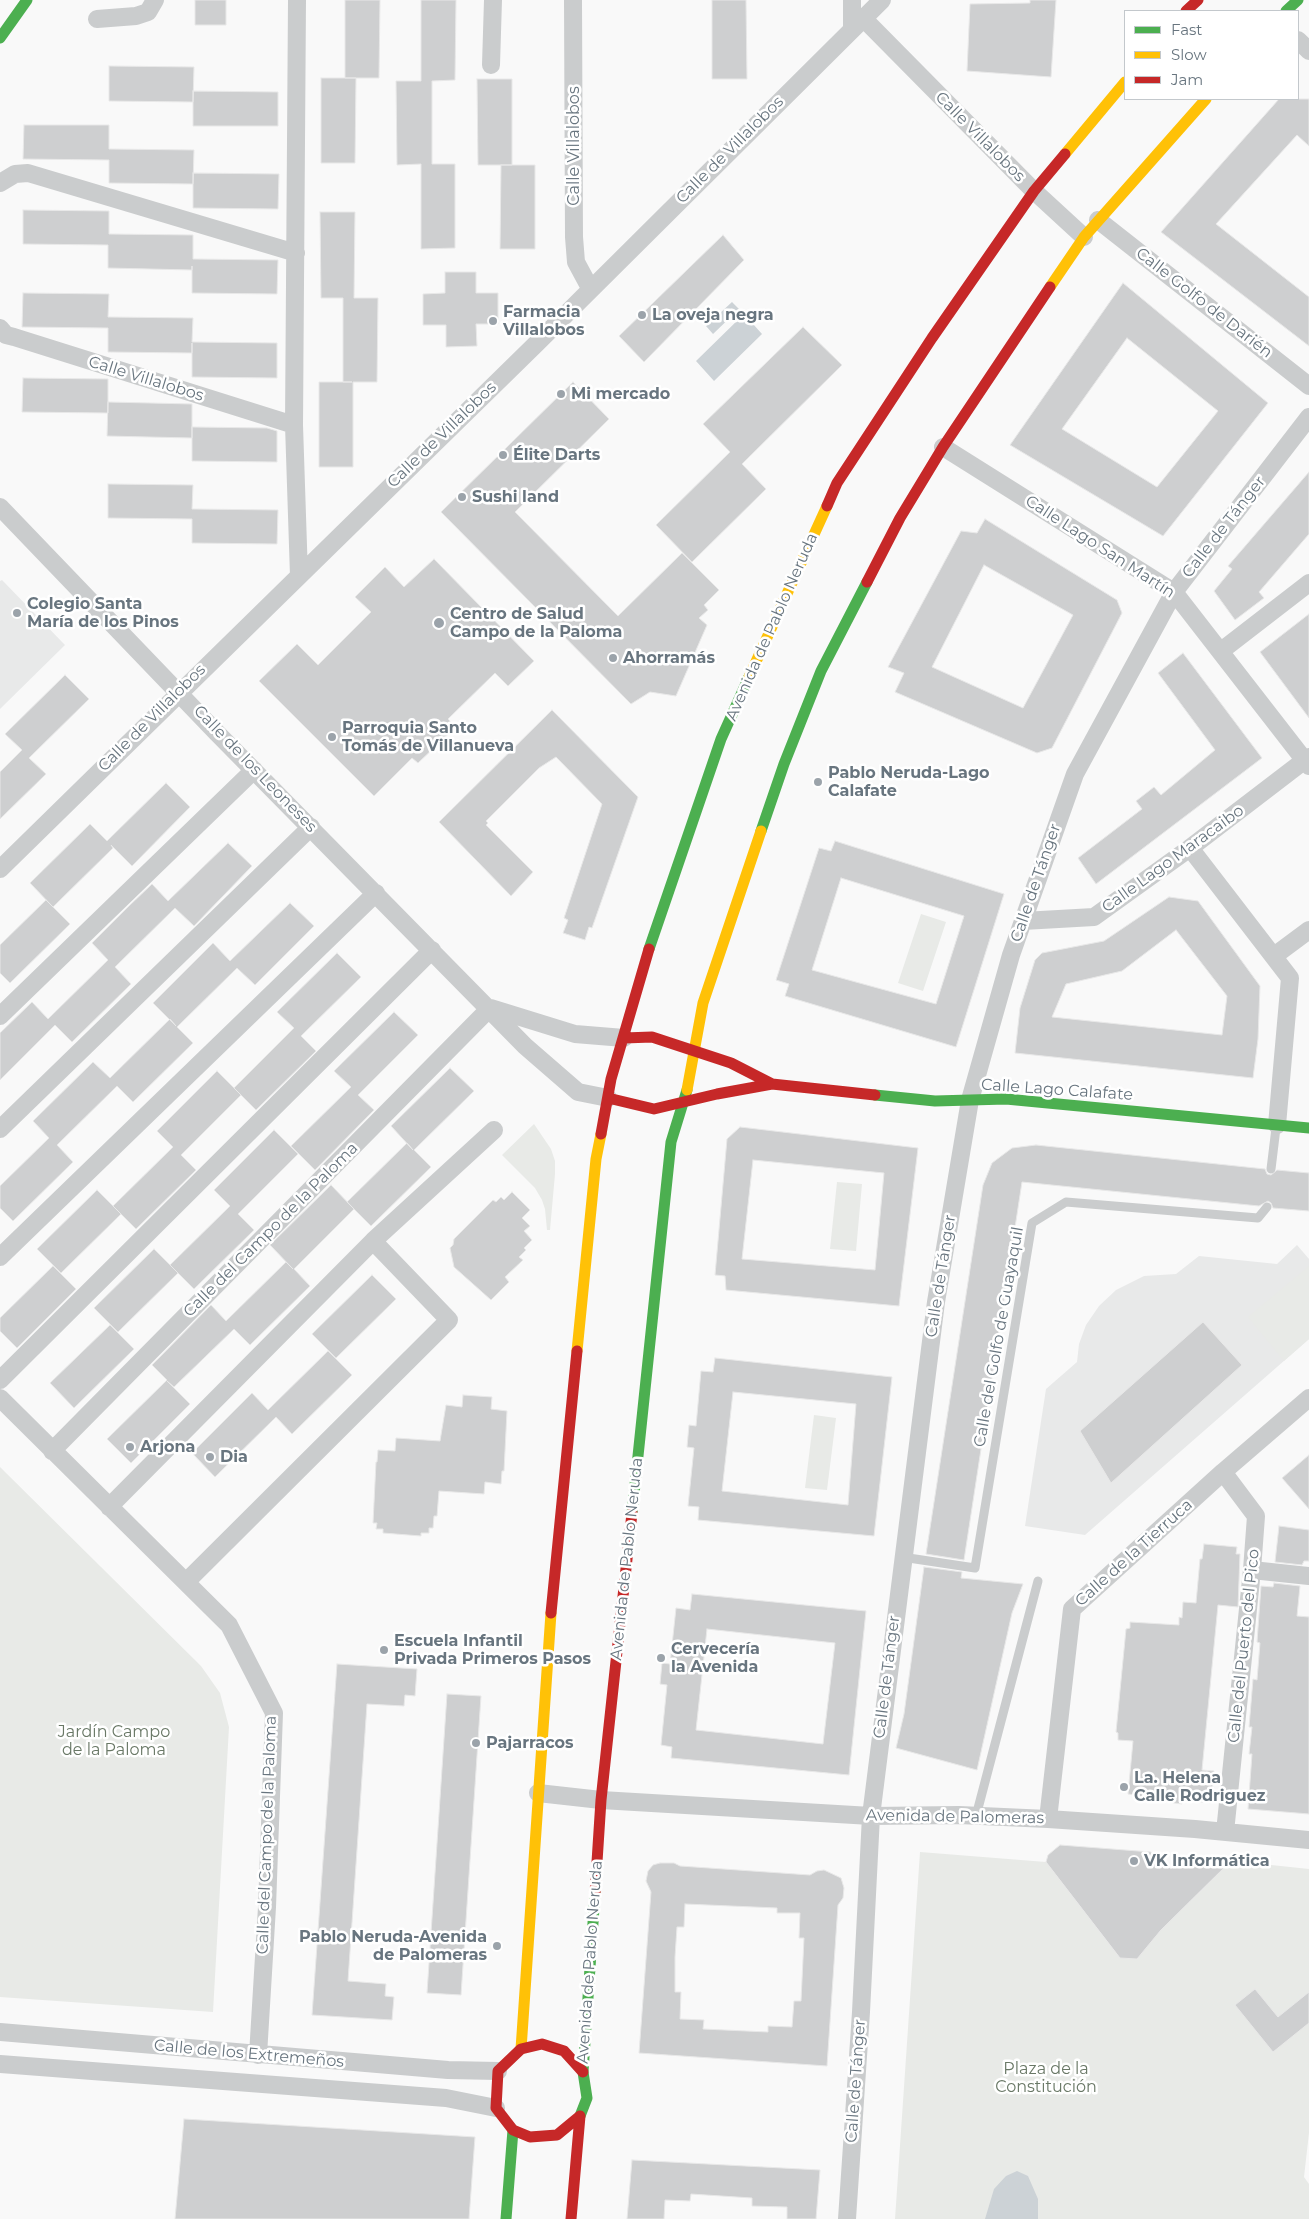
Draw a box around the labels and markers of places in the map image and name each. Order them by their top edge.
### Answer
place label: Farmacia Villalobos [503,302,584,340]
place label: La oveja negra [652,305,774,325]
marker: La oveja negra [636,309,648,321]
marker: Farmacia Villalobos [487,315,499,327]
place label: Mi mercado [571,384,670,404]
marker: Mi mercado [555,388,567,400]
place label: Élite Darts [513,445,600,465]
marker: Élite Darts [497,449,509,461]
place label: Sushi land [472,487,559,507]
marker: Sushi land [456,491,468,503]
place label: Colegio Santa María de los Pinos [27,594,179,632]
place label: Centro de Salud Campo de la Paloma [450,604,622,642]
marker: Colegio Santa María de los Pinos [11,607,23,619]
marker: Centro de Salud Campo de la Paloma [432,616,446,630]
place label: Ahorramás [623,648,715,668]
marker: Ahorramás [607,652,619,664]
place label: Parroquia Santo Tomás de Villanueva [342,718,514,756]
marker: Parroquia Santo Tomás de Villanueva [326,731,338,743]
place label: Pablo Neruda-Lago Calafate [828,763,990,801]
marker: Pablo Neruda-Lago Calafate [812,776,824,788]
place label: Arjona [140,1437,195,1457]
marker: Arjona [124,1441,136,1453]
place label: Dia [220,1447,248,1467]
marker: Dia [204,1451,216,1463]
place label: Escuela Infantil Privada Primeros Pasos [394,1631,591,1669]
place label: Cervecería la Avenida [671,1639,760,1677]
marker: Escuela Infantil Privada Primeros Pasos [378,1644,390,1656]
marker: Cervecería la Avenida [655,1652,667,1664]
place label: Pajarracos [486,1733,573,1753]
marker: Pajarracos [470,1737,482,1749]
place label: La. Helena Calle Rodriguez [1134,1768,1266,1806]
marker: La. Helena Calle Rodriguez [1118,1781,1130,1793]
place label: VK Informática [1144,1851,1270,1871]
marker: VK Informática [1128,1855,1140,1867]
place label: Pablo Neruda-Avenida de Palomeras [299,1927,487,1965]
marker: Pablo Neruda-Avenida de Palomeras [491,1940,503,1952]

